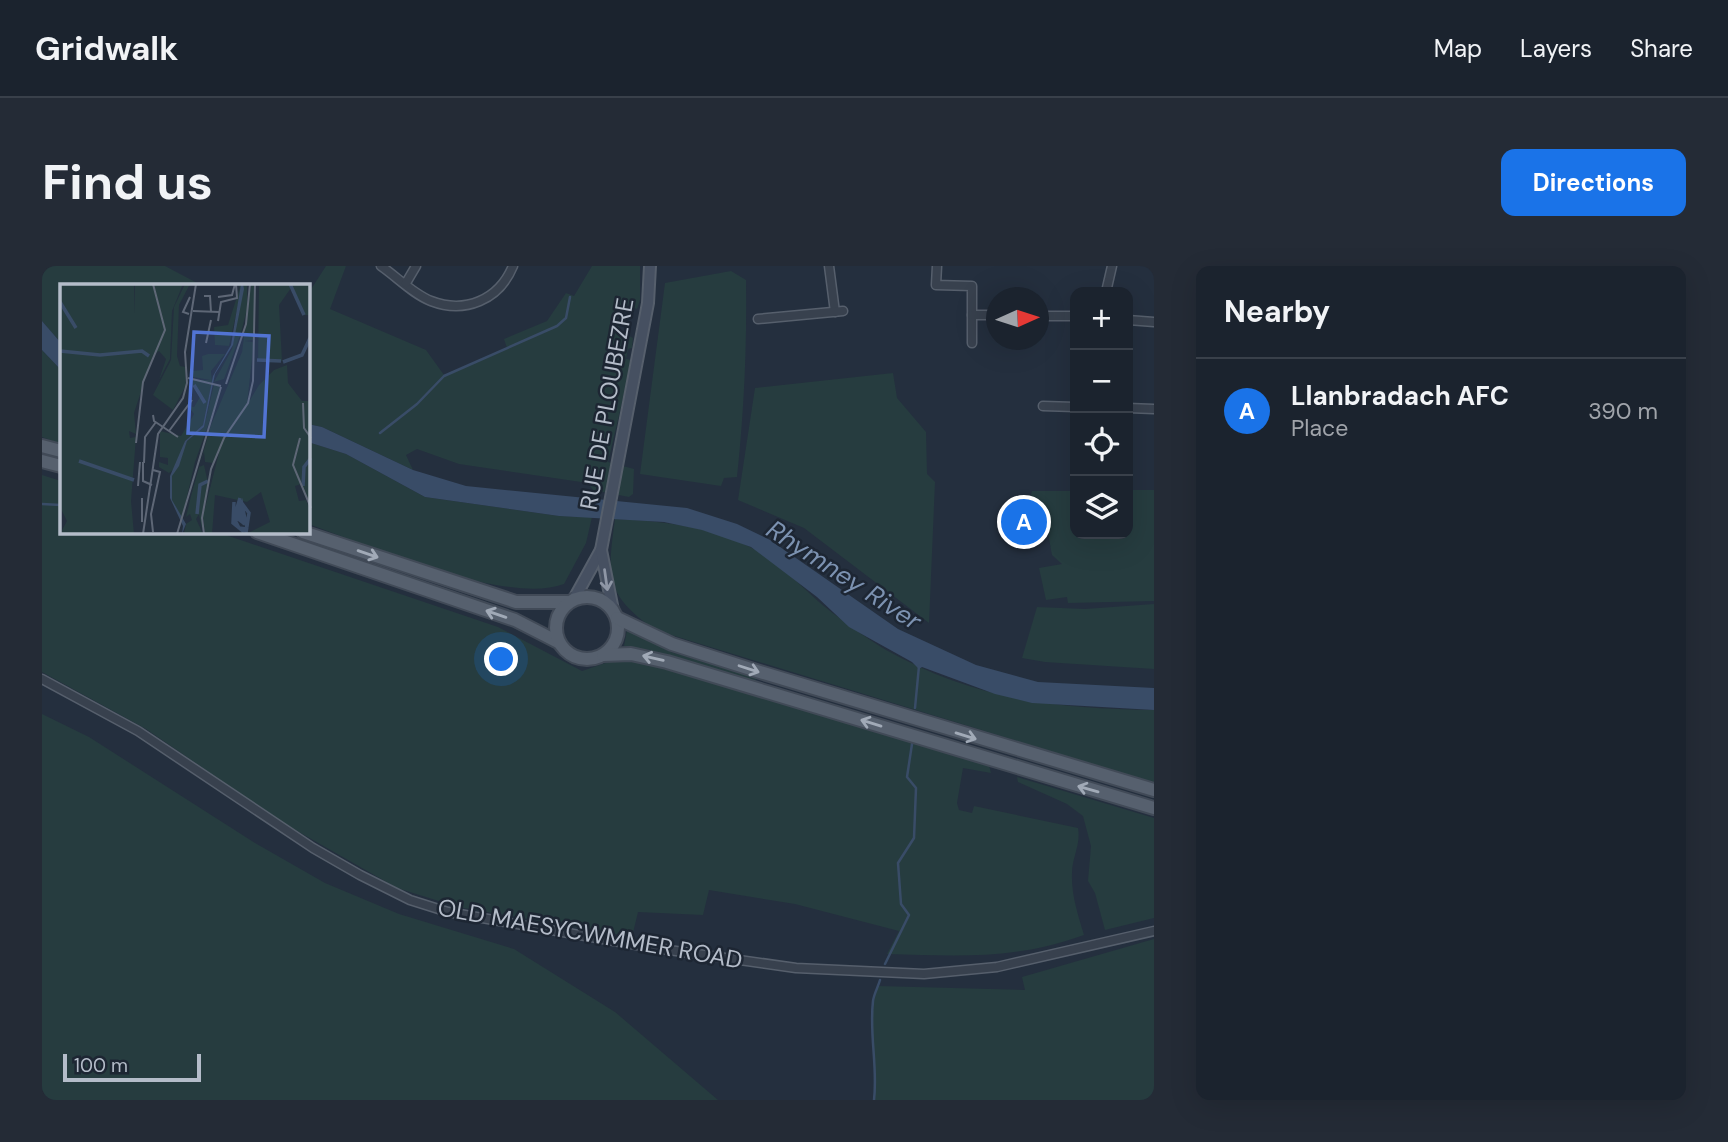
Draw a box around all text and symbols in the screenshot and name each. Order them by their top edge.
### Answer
text: Gridwalk [35,27,178,70]
text: Map [1434,33,1482,64]
text: Layers [1520,33,1592,64]
text: Share [1630,33,1693,64]
button: Directions [1501,149,1686,216]
text: Find us [42,150,213,214]
inset map [60,284,310,534]
north arrow [986,287,1049,350]
map controls [1070,287,1133,539]
button: + [1070,287,1133,350]
text: Nearby [1224,292,1330,331]
street label: RUE DE PLOUBEZRE [573,296,640,512]
button: − [1070,350,1133,413]
text: Llanbradach AFC [1291,379,1509,413]
text: A [1239,396,1255,426]
text: 390 m [1588,396,1658,426]
button: locate [1070,413,1133,476]
text: Place [1291,413,1348,443]
button: layers [1070,476,1133,539]
pin: A [1001,496,1047,548]
water label: Rhymney River [760,512,929,638]
one-way arrow [356,549,378,561]
one-way arrow [600,568,613,591]
one-way arrow [485,607,507,620]
your location [484,642,518,676]
one-way arrow [642,651,665,665]
one-way arrow [737,664,759,676]
one-way arrow [860,716,882,729]
one-way arrow [955,730,977,743]
one-way arrow [1078,781,1100,794]
street label: OLD MAESYCWMMER ROAD [435,891,745,976]
scale bar [63,1051,201,1083]
text: 100 m [74,1053,128,1078]

